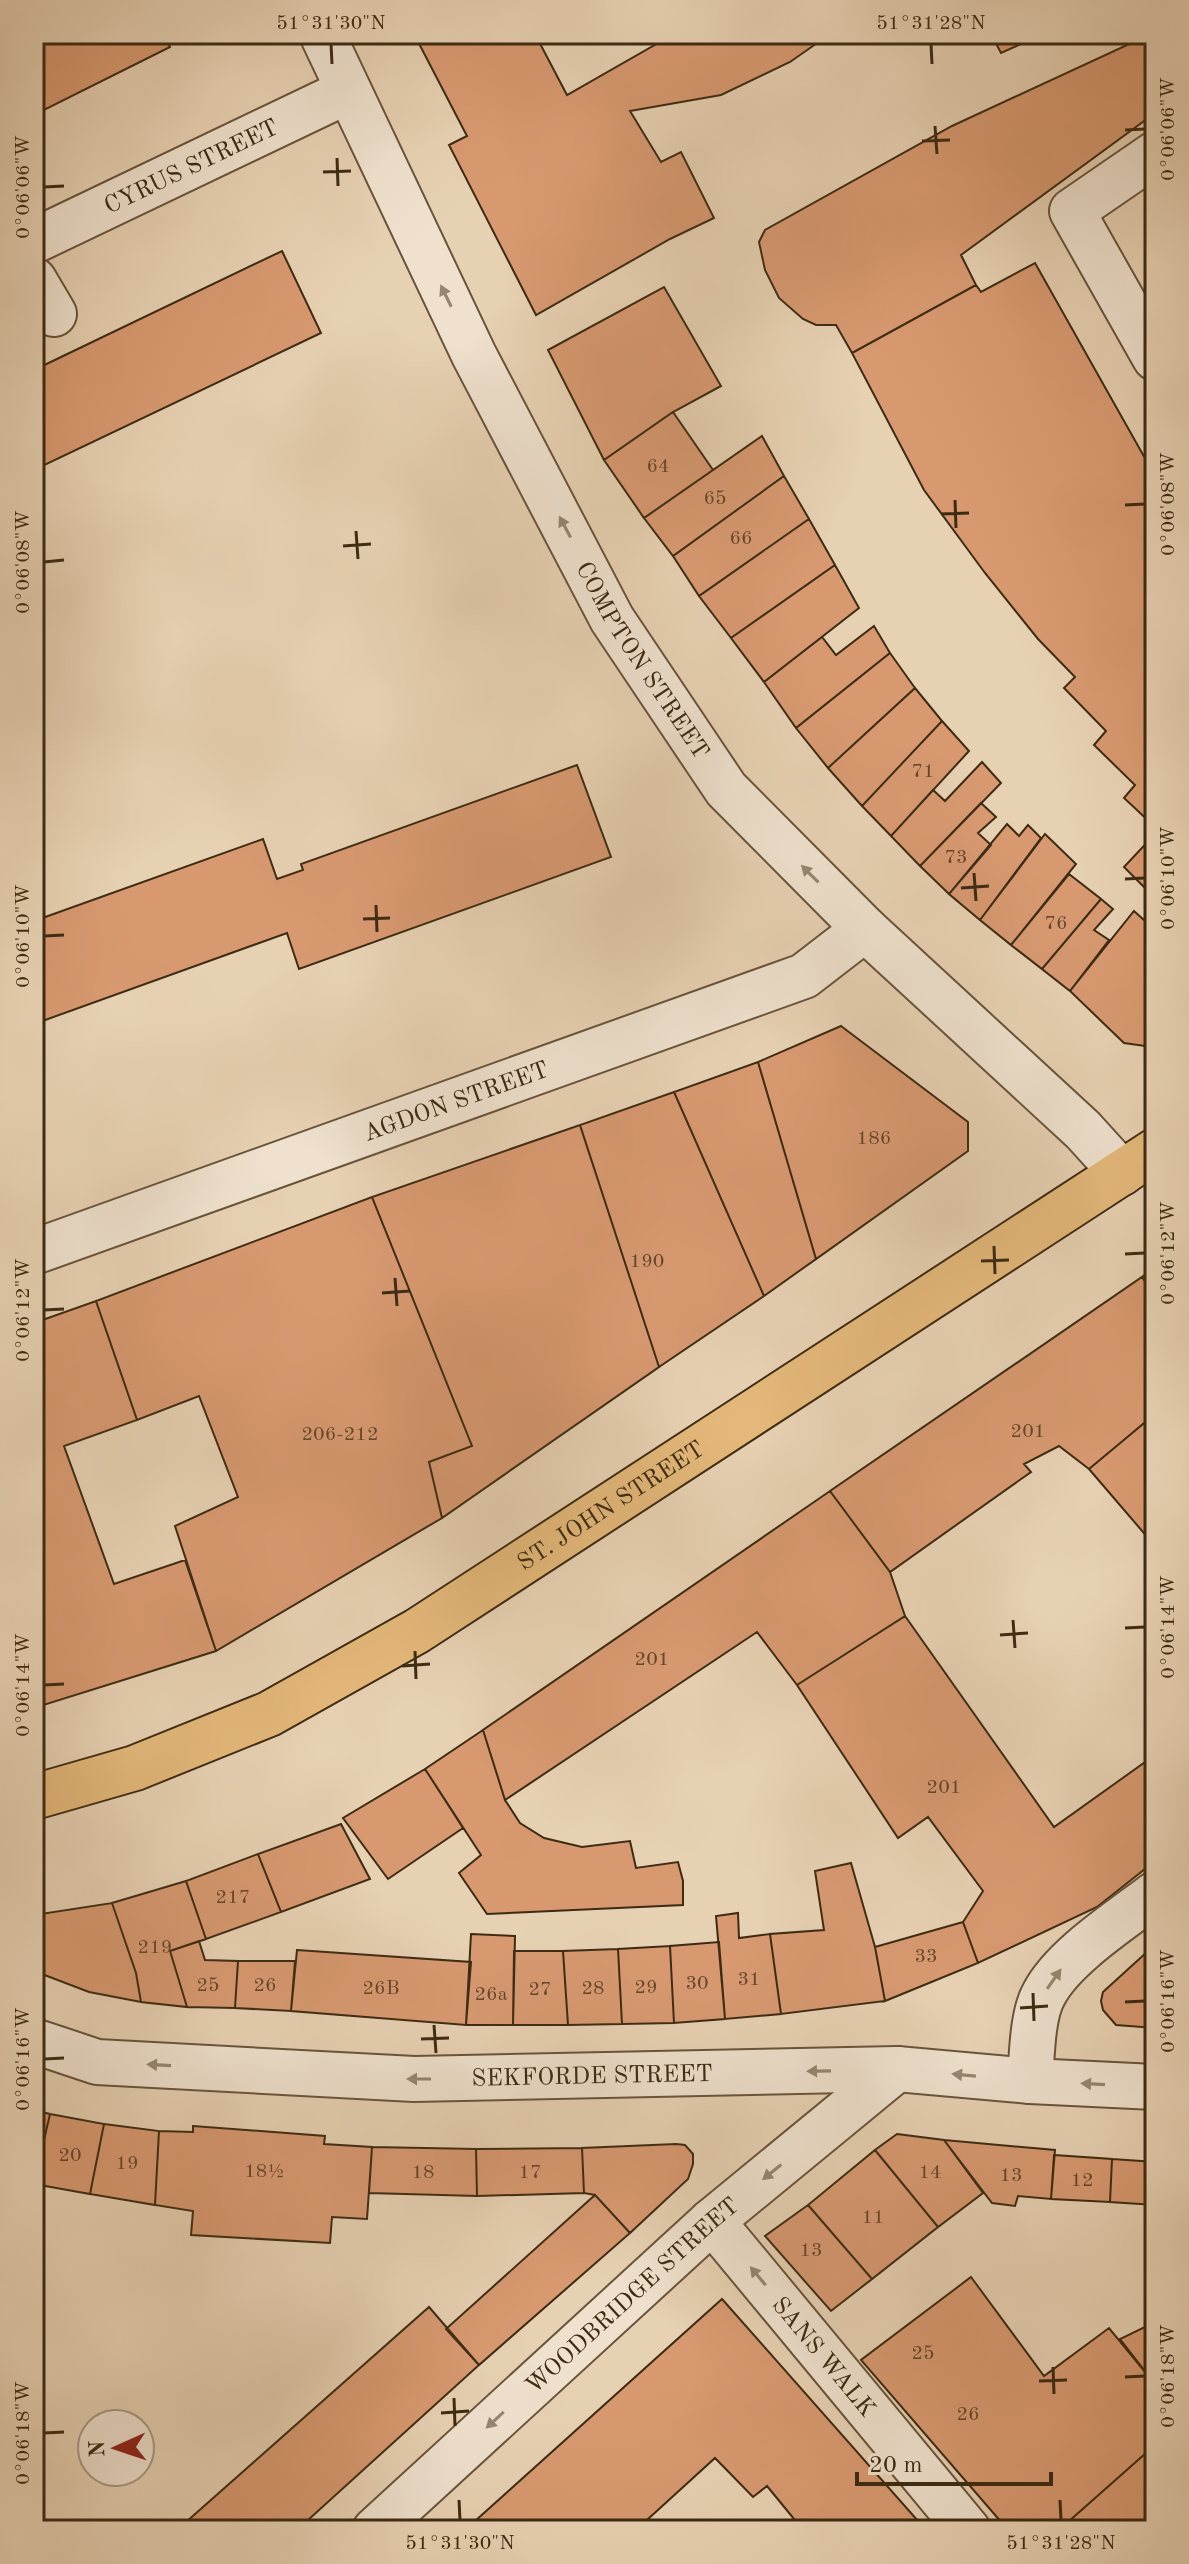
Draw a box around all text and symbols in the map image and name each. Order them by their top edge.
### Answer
text: 51°31'30"N [276,14,386,34]
text: 51°31'28"N [876,14,986,34]
text: 0°06'06"W [1159,77,1179,181]
street label: CYRUS STREET [101,116,283,220]
text: 0°06'06"W [14,135,34,239]
one-way arrow [439,284,453,307]
text: 0°06'08"W [1159,452,1179,556]
house number: 64 [646,457,670,477]
house number: 65 [703,489,727,509]
text: 0°06'08"W [14,510,34,614]
one-way arrow [558,516,572,538]
house number: 66 [729,529,753,549]
street label: COMPTON STREET [570,558,712,764]
house number: 71 [911,762,935,782]
text: 0°06'10"W [1159,826,1179,930]
house number: 73 [944,848,968,868]
one-way arrow [802,865,820,884]
text: 0°06'10"W [14,884,34,988]
house number: 76 [1044,914,1068,934]
street label: AGDON STREET [361,1059,552,1147]
house number: 186 [857,1129,891,1149]
text: 0°06'12"W [1159,1201,1179,1305]
house number: 190 [630,1252,664,1272]
text: 0°06'12"W [14,1258,34,1362]
house number: 201 [1011,1422,1045,1442]
house number: 206-212 [302,1425,379,1445]
street label: ST. JOHN STREET [514,1438,709,1576]
text: 0°06'14"W [1159,1575,1179,1679]
text: 0°06'14"W [14,1633,34,1737]
house number: 201 [635,1650,669,1670]
house number: 201 [927,1778,961,1798]
house number: 217 [216,1888,250,1908]
house number: 219 [138,1938,172,1958]
house number: 33 [914,1947,938,1967]
text: 0°06'16"W [1159,1949,1179,2053]
one-way arrow [1046,1969,1061,1990]
house number: 31 [737,1970,761,1990]
house number: 30 [685,1974,709,1994]
house number: 25 [196,1976,220,1996]
house number: 26 [253,1976,277,1996]
house number: 29 [634,1978,658,1998]
house number: 26B [363,1979,400,1999]
house number: 28 [581,1979,605,1999]
house number: 27 [528,1980,552,2000]
house number: 26a [474,1985,508,2005]
text: 0°06'16"W [14,2007,34,2111]
one-way arrow [146,2059,172,2072]
street label: SEKFORDE STREET [471,2063,713,2092]
one-way arrow [806,2065,831,2077]
one-way arrow [951,2068,976,2081]
one-way arrow [406,2073,431,2085]
one-way arrow [1080,2077,1105,2090]
house number: 20 [58,2146,82,2166]
house number: 19 [115,2154,139,2174]
house number: 18½ [244,2162,284,2182]
house number: 18 [411,2163,435,2183]
house number: 17 [518,2163,542,2183]
one-way arrow [762,2163,782,2180]
house number: 14 [918,2163,942,2183]
house number: 13 [999,2166,1023,2186]
house number: 12 [1070,2171,1094,2191]
street label: WOODBRIDGE STREET [522,2194,744,2399]
house number: 11 [861,2208,885,2228]
house number: 13 [799,2241,823,2261]
one-way arrow [749,2265,766,2286]
street label: SANS WALK [766,2293,879,2422]
text: 0°06'18"W [1159,2324,1179,2428]
house number: 25 [911,2344,935,2364]
text: 0°06'18"W [14,2381,34,2485]
house number: 26 [956,2405,980,2425]
north arrow [76,2408,156,2488]
one-way arrow [485,2411,504,2429]
scale bar [857,2436,1051,2486]
text: N [87,2440,109,2458]
text: 20 m [869,2454,923,2478]
text: 51°31'30"N [405,2534,515,2554]
text: 51°31'28"N [1006,2534,1116,2554]

